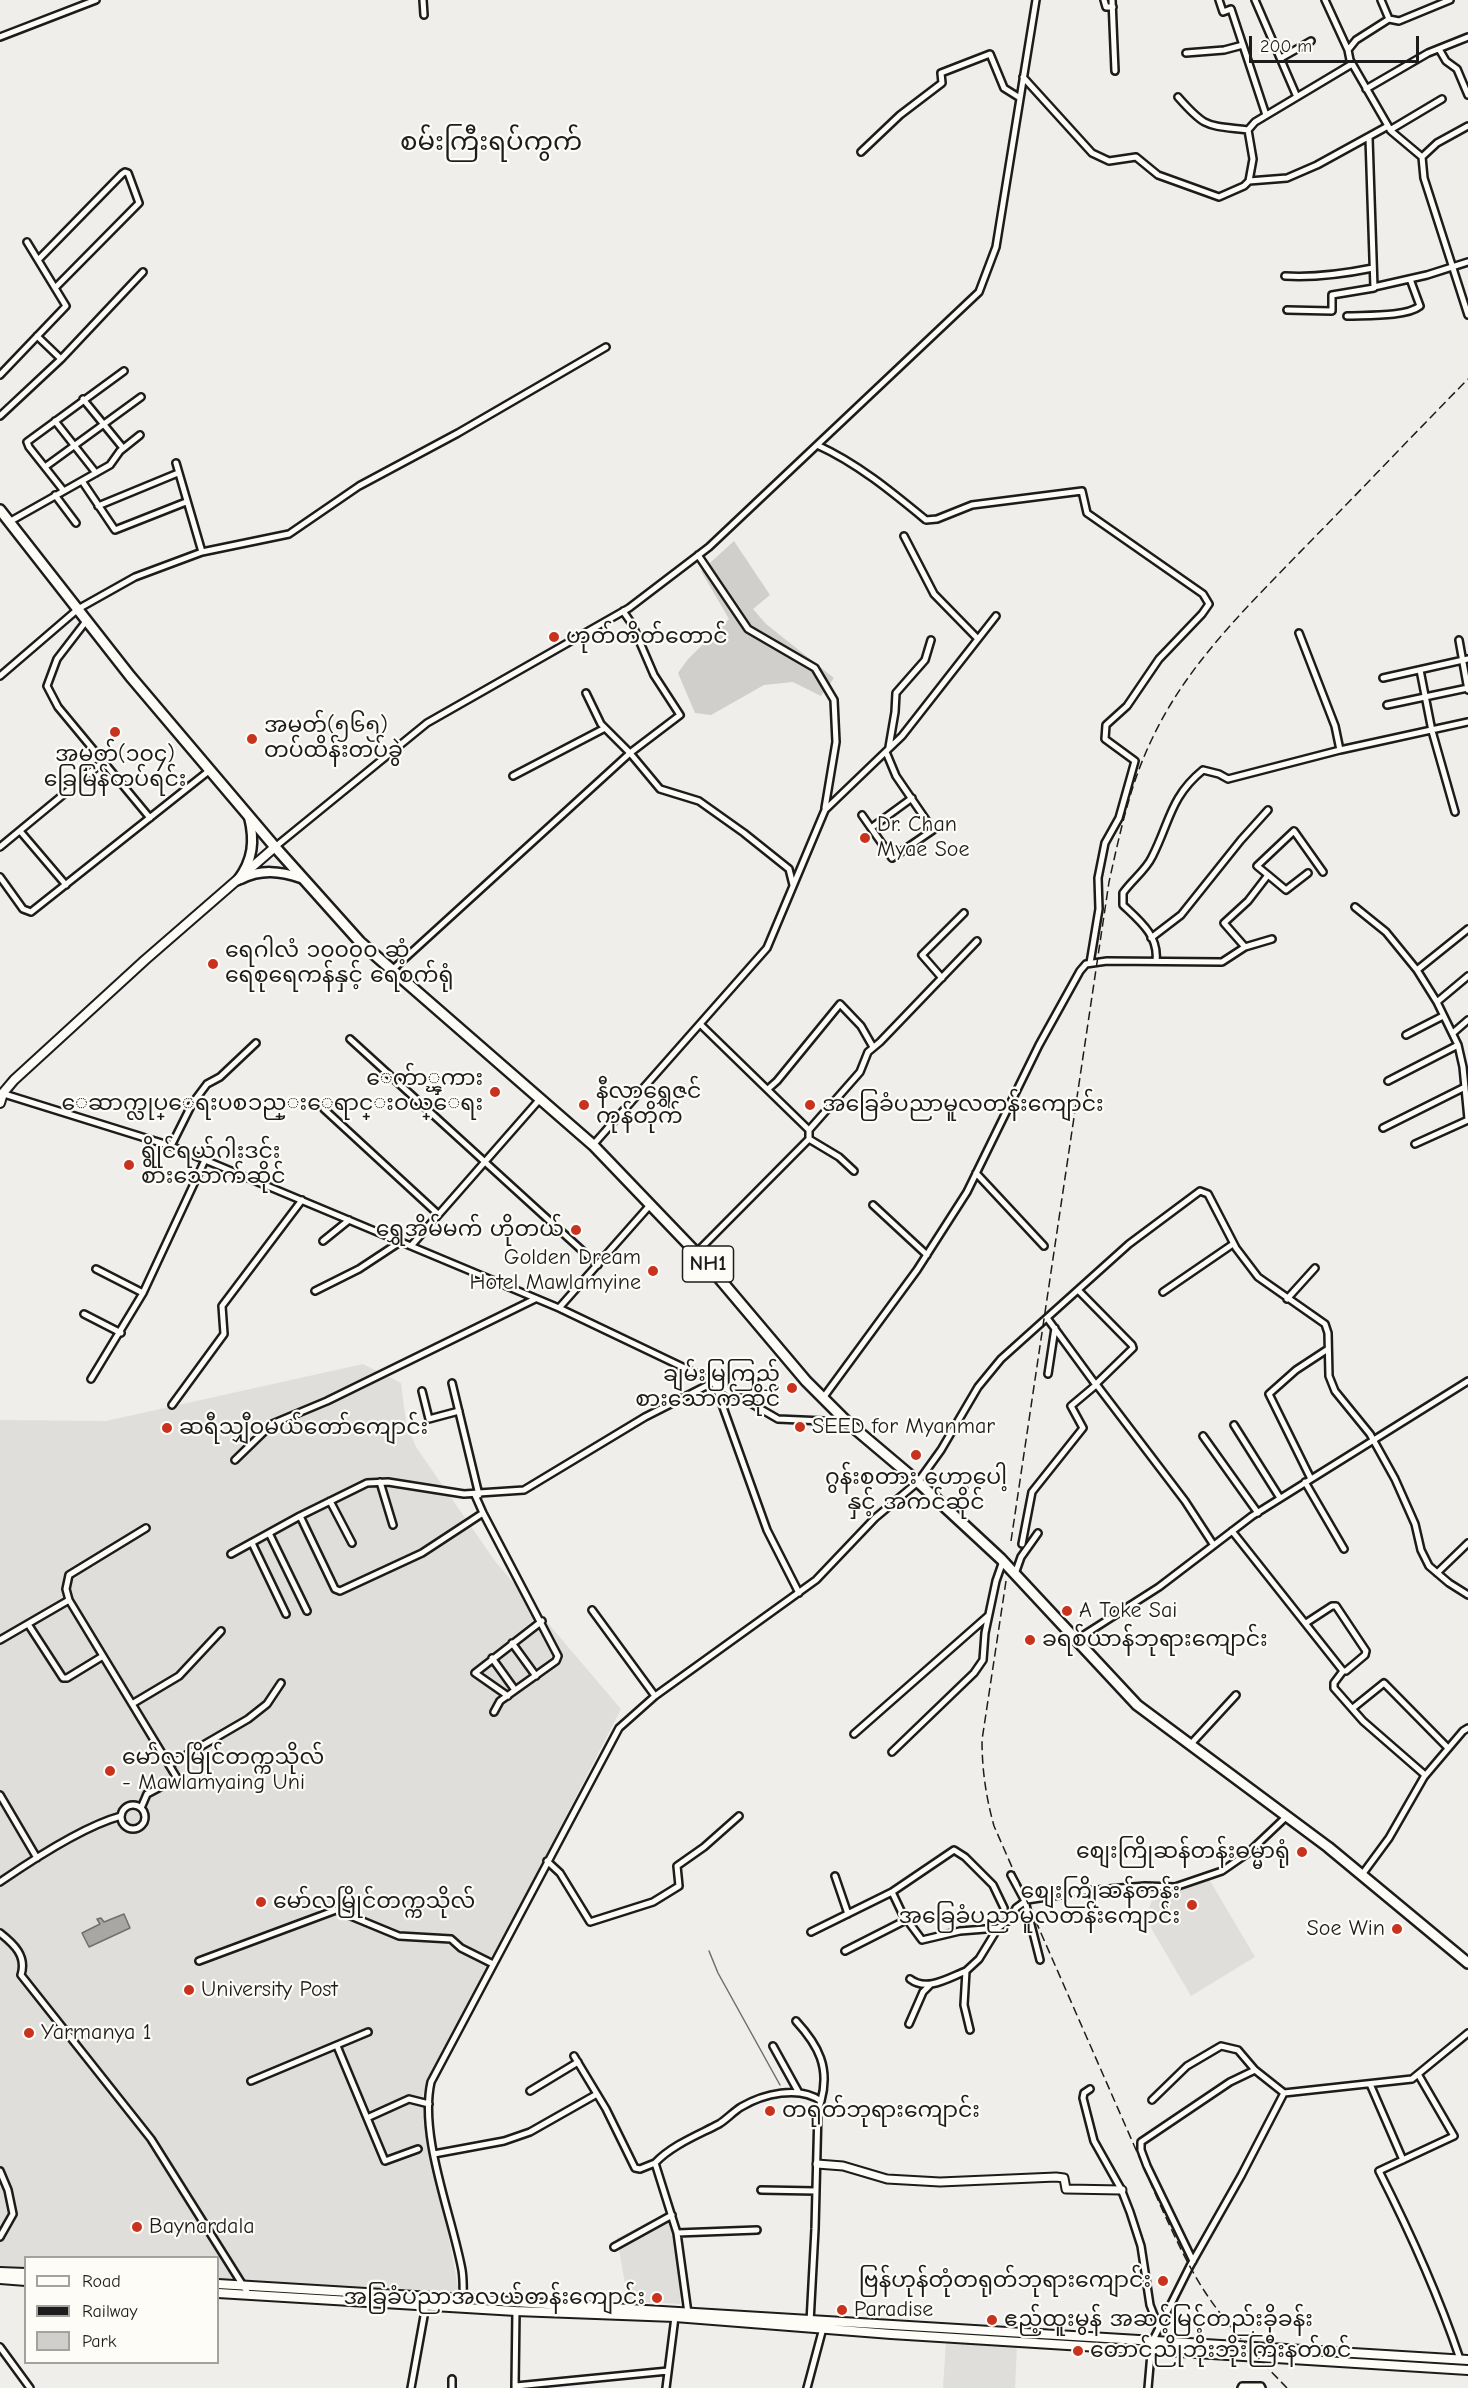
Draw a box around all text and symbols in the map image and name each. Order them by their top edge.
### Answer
scale bar [1252,24,1422,62]
text: 200 m [1260,36,1312,57]
district label: စမ်းကြီးရပ်ကွက် [400,127,582,159]
place label: ဟုတ်တိတ်တောင် [566,624,728,650]
marker: ဟုတ်တိတ်တောင် [547,630,561,644]
place label: အမှတ်(၅၆၅) တပ်ထိန်းတပ်ခွဲ [264,713,403,764]
marker: အမှတ်(၁၀၄) ခြေမြန်တပ်ရင်း [108,725,122,739]
marker: အမှတ်(၅၆၅) တပ်ထိန်းတပ်ခွဲ [245,732,259,746]
place label: အမှတ်(၁၀၄) ခြေမြန်တပ်ရင်း [44,742,186,794]
place label: Dr. Chan Myae Soe [877,812,969,864]
marker: Dr. Chan Myae Soe [858,831,872,845]
place label: ရေဂါလံ ၁၀၀၀၀ ဆံ့ ရေစုရေကန်နှင့် ရေစက်ရုံ [225,938,453,990]
marker: ရေဂါလံ ၁၀၀၀၀ ဆံ့ ရေစုရေကန်နှင့် ရေစက်ရုံ [206,957,220,971]
place label: ေက်ာ္ၾကား ေဆာက္လုပ္ေရးပစၥည္းေရာင္းဝယ္ေရး [61,1066,483,1118]
place label: နီလာရွှေဇင် ကုန်တိုက် [596,1079,701,1130]
marker: ေက်ာ္ၾကား ေဆာက္လုပ္ေရးပစၥည္းေရာင္းဝယ္ေရး [488,1085,502,1099]
place label: အခြေခံပညာမူလတန်းကျောင်း [822,1092,1104,1118]
marker: နီလာရွှေဇင် ကုန်တိုက် [577,1098,591,1112]
marker: အခြေခံပညာမူလတန်းကျောင်း [803,1098,817,1112]
place label: ရွိုင်ရယ်ဂါးဒင်း စားသောက်ဆိုင် [141,1139,286,1190]
marker: ရွိုင်ရယ်ဂါးဒင်း စားသောက်ဆိုင် [122,1158,136,1172]
place label: ရွှေအိမ်မက် ဟိုတယ် [376,1217,564,1243]
marker: ရွှေအိမ်မက် ဟိုတယ် [569,1223,583,1237]
place label: Golden Dream Hotel Mawlamyine [469,1245,641,1296]
road number: NH1 [682,1246,734,1282]
marker: Golden Dream Hotel Mawlamyine [646,1264,660,1278]
place label: ချမ်းမြကြည် စားသောက်ဆိုင် [635,1362,780,1414]
marker: ချမ်းမြကြည် စားသောက်ဆိုင် [785,1381,799,1395]
place label: SEED for Myanmar [812,1414,995,1440]
place label: ဆရီသျှီဝမယ်တော်ကျောင်း [179,1415,428,1441]
marker: SEED for Myanmar [793,1420,807,1434]
marker: ဆရီသျှီဝမယ်တော်ကျောင်း [160,1421,174,1435]
marker: ဂွန်းစတား ဟော့ပေါ့ နှင့် အကင်ဆိုင် [909,1448,923,1462]
place label: ဂွန်းစတား ဟော့ပေါ့ နှင့် အကင်ဆိုင် [825,1465,1007,1516]
place label: A Toke Sai [1079,1598,1177,1624]
marker: A Toke Sai [1060,1604,1074,1618]
place label: ခရစ်ယာန်ဘုရားကျောင်း [1042,1627,1268,1653]
marker: ခရစ်ယာန်ဘုရားကျောင်း [1023,1633,1037,1647]
place label: မော်လမြိုင်တက္ကသိုလ် - Mawlamyaing Uni [122,1745,324,1796]
marker: မော်လမြိုင်တက္ကသိုလ် - Mawlamyaing Uni [103,1764,117,1778]
place label: စျေးကြိုဆန်တန်းဓမ္မာရုံ [1076,1839,1290,1865]
marker: စျေးကြိုဆန်တန်းဓမ္မာရုံ [1295,1845,1309,1859]
place label: စျေးကြိုဆန်တန်း အခြေခံပညာမူလတန်းကျောင်း [898,1879,1180,1930]
place label: မော်လမြိုင်တက္ကသိုလ် [273,1889,475,1915]
marker: မော်လမြိုင်တက္ကသိုလ် [254,1895,268,1909]
marker: စျေးကြိုဆန်တန်း အခြေခံပညာမူလတန်းကျောင်း [1185,1898,1199,1912]
place label: Soe Win [1307,1916,1385,1942]
marker: Soe Win [1390,1922,1404,1936]
place label: University Post [201,1977,338,2003]
marker: University Post [182,1983,196,1997]
place label: Yarmanya 1 [41,2020,151,2046]
marker: Yarmanya 1 [22,2026,36,2040]
place label: တရုတ်ဘုရားကျောင်း [782,2098,980,2124]
marker: တရုတ်ဘုရားကျောင်း [763,2104,777,2118]
place label: Baynardala [149,2214,255,2240]
marker: Baynardala [130,2220,144,2234]
legend [24,2256,219,2364]
place label: ဗြန်ဟုန်တုံတရုတ်ဘုရားကျောင်း [859,2268,1151,2294]
text: Road [82,2271,121,2292]
marker: ဗြန်ဟုန်တုံတရုတ်ဘုရားကျောင်း [1156,2274,1170,2288]
place label: အခြခံပညာအလယ်တန်းကျောင်း [344,2285,645,2311]
marker: အခြခံပညာအလယ်တန်းကျောင်း [650,2291,664,2305]
place label: Paradise [854,2297,933,2323]
text: Railway [82,2301,138,2322]
marker: Paradise [835,2303,849,2317]
place label: ဧည့်ထူးမွန် အဆင့်မြင့်တည်းခိုခန်း [1004,2307,1313,2333]
marker: ဧည့်ထူးမွန် အဆင့်မြင့်တည်းခိုခန်း [985,2313,999,2327]
text: Park [82,2331,116,2352]
place label: တောင်ညိုဘိုးဘိုးကြီးနတ်စင် [1090,2338,1351,2364]
marker: တောင်ညိုဘိုးဘိုးကြီးနတ်စင် [1071,2344,1085,2358]

